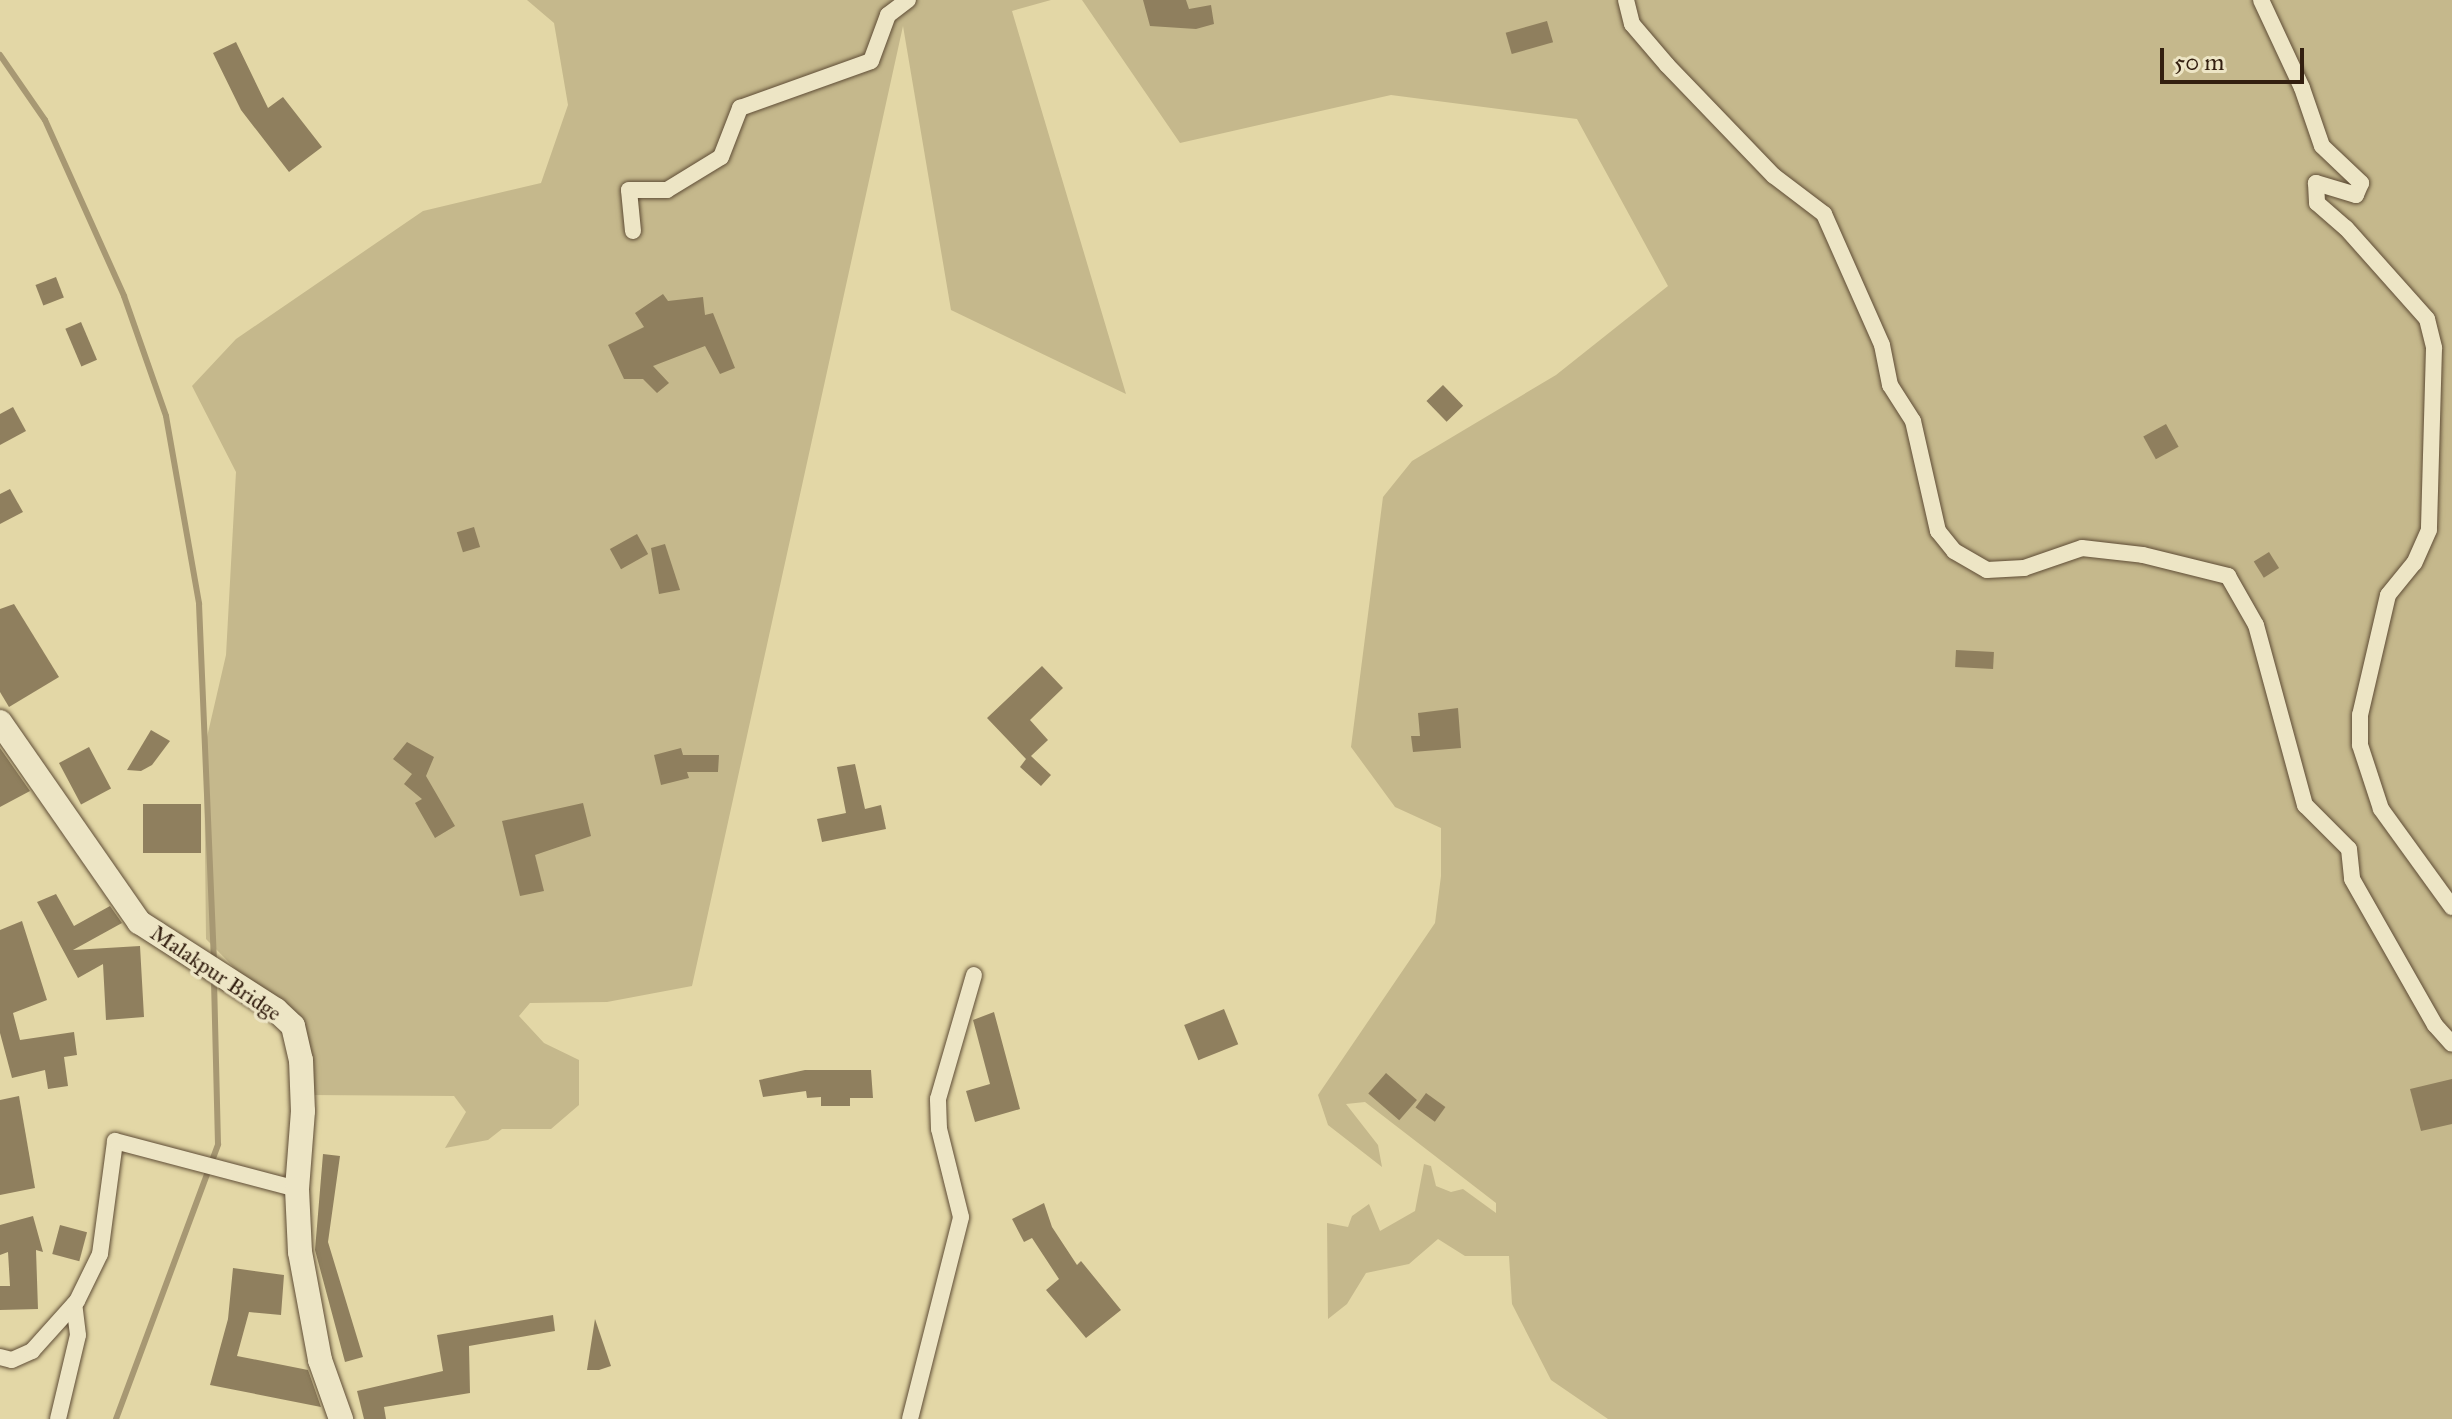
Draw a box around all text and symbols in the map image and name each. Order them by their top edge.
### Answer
scale bar [2164,32,2308,82]
text: 50 m [2174,47,2224,77]
street label: Malakpur Bridge [145,919,287,1027]

